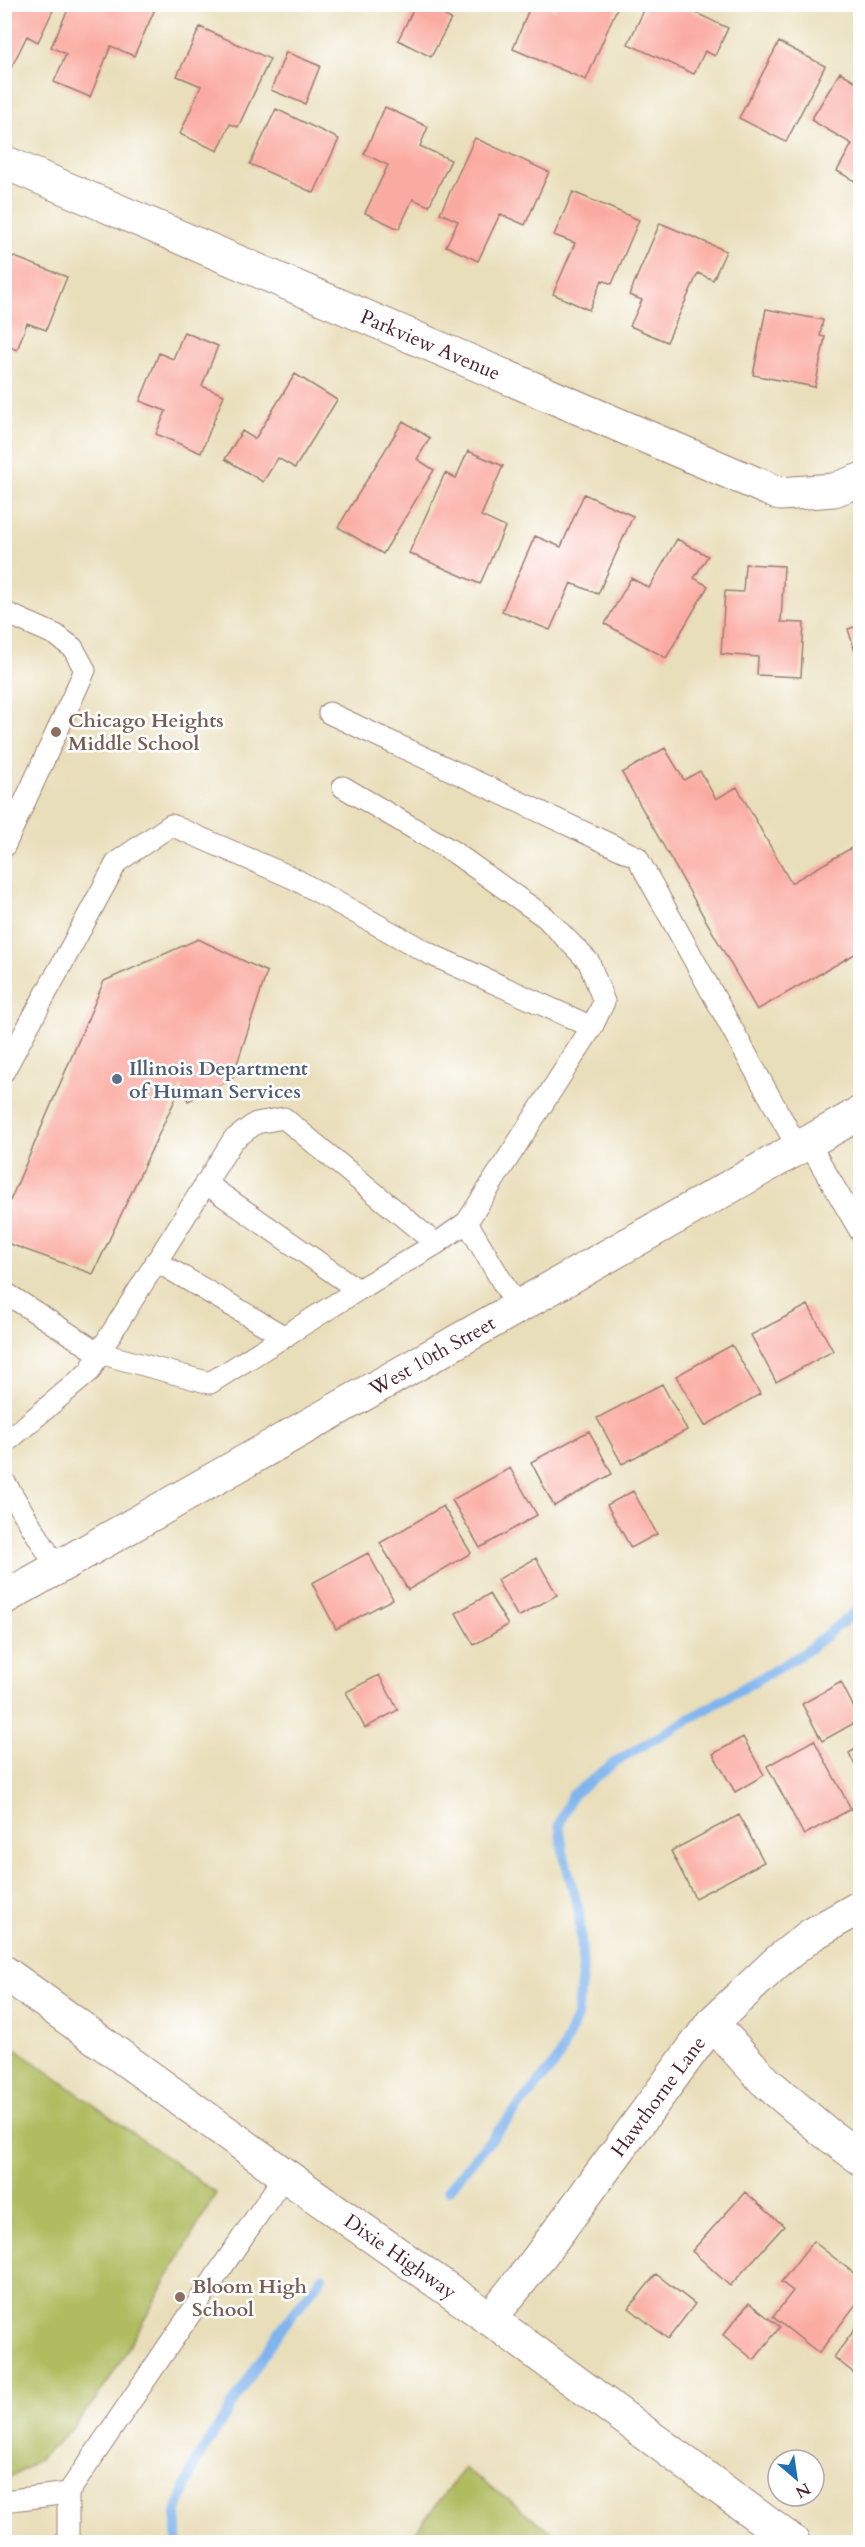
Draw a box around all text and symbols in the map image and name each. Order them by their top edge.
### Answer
street label: Parkview Avenue [356,303,505,386]
place label: Chicago Heights Middle School [68,707,224,757]
marker: Chicago Heights Middle School [49,725,63,739]
place label: Illinois Department of Human Services [129,1055,308,1105]
marker: Illinois Department of Human Services [110,1072,124,1086]
street label: West 10th Street [363,1309,501,1402]
street label: Hawthorne Lane [604,2030,712,2162]
street label: Dixie Highway [339,2207,463,2305]
place label: Bloom High School [192,2273,307,2323]
marker: Bloom High School [173,2290,187,2304]
north arrow [766,2448,826,2508]
text: N [791,2477,814,2503]

